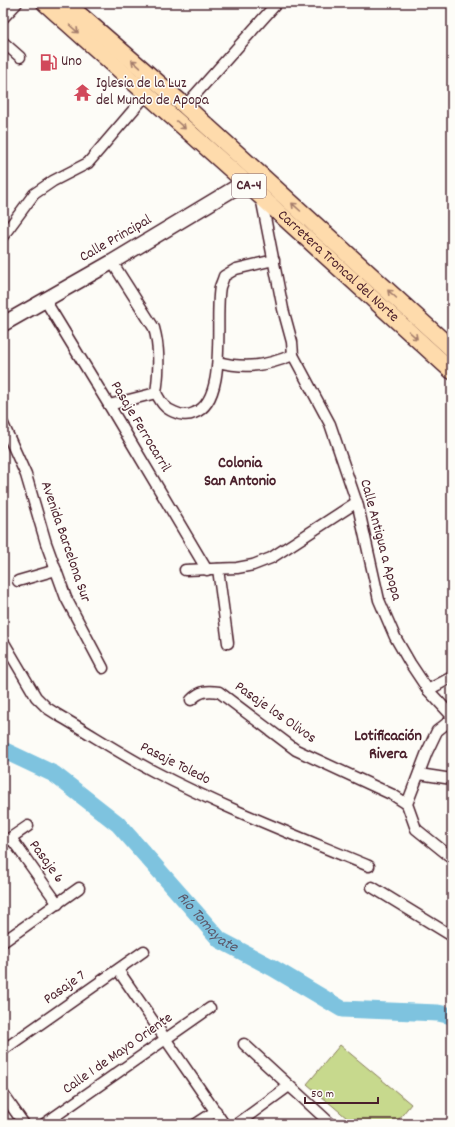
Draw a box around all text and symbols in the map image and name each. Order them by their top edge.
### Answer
one-way arrow [69,24,79,33]
place label: Uno [61,51,82,73]
fuel station icon: Uno [38,52,58,72]
one-way arrow [131,59,142,68]
place label: Iglesia de la Luz del Mundo de Apopa [96,73,210,112]
temple icon: Iglesia de la Luz del Mundo de Apopa [73,83,93,103]
one-way arrow [176,121,187,130]
road number: CA-4 [232,174,266,198]
one-way arrow [291,202,301,211]
street label: Carretera Troncal del Norte [272,205,404,328]
street label: Calle Principal [76,209,156,269]
one-way arrow [387,289,397,299]
one-way arrow [408,330,418,340]
street label: Pasaje Ferrocarril [104,377,176,477]
district label: Colonia San Antonio [204,452,276,493]
street label: Calle Antigua a Apopa [353,477,407,604]
street label: Avenida Barcelona Sur [34,478,96,606]
street label: Pasaje los Olivos [230,677,320,749]
district label: Lotificación Rivera [354,725,422,766]
street label: Pasaje Toledo [136,737,214,791]
street label: Pasaje 6 [23,836,69,888]
water label: Río Tomayate [171,887,243,959]
street label: Pasaje 7 [39,965,91,1010]
street label: Calle 1 de Mayo Oriente [58,1007,178,1100]
scale bar [305,1079,378,1105]
text: 50 m [311,1086,334,1103]

